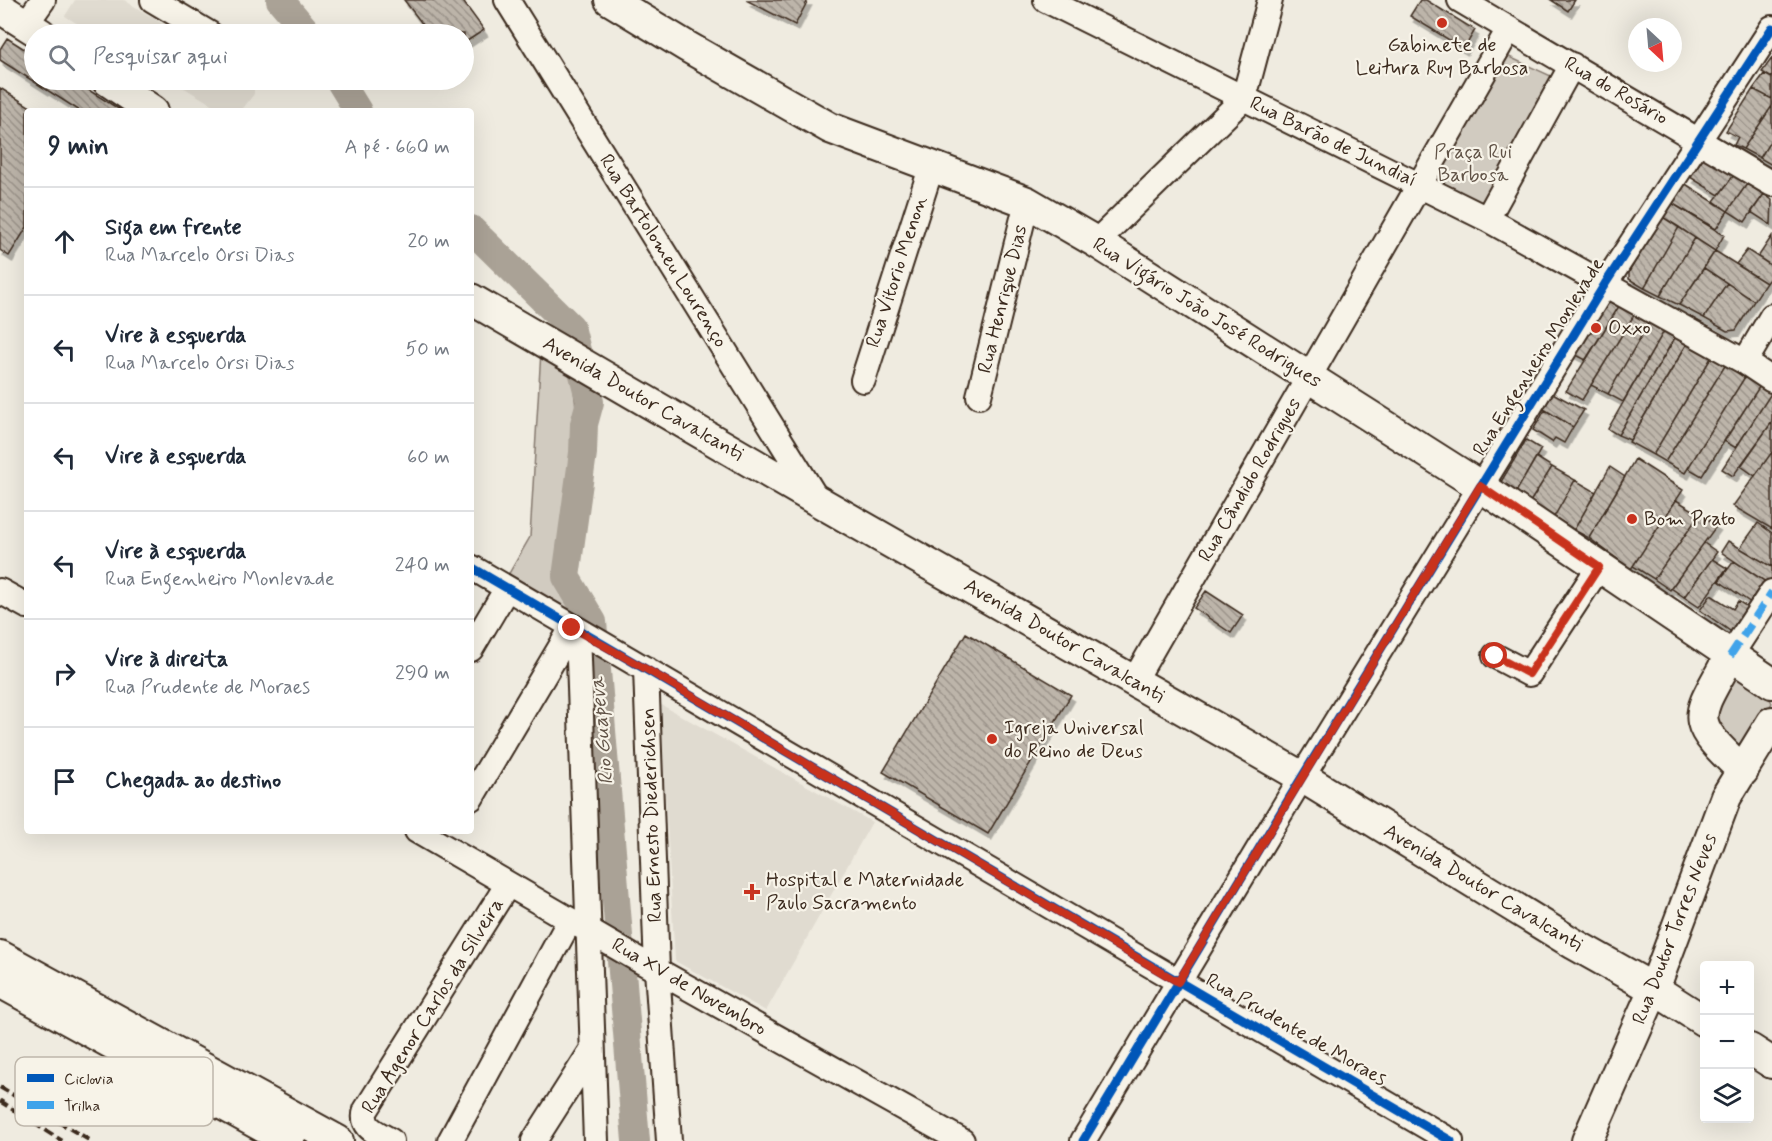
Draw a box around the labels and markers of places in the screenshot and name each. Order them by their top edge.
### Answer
marker: Gabinete de Leitura Ruy Barbosa [1435,16,1449,30]
place label: Gabinete de Leitura Ruy Barbosa [1356,32,1528,82]
place label: Oxxo [1608,315,1651,342]
marker: Oxxo [1589,321,1603,335]
place label: Bom Prato [1644,506,1735,533]
marker: Bom Prato [1625,512,1639,526]
place label: Igreja Universal do Reino de Deus [1004,715,1144,765]
marker: Igreja Universal do Reino de Deus [985,732,999,746]
place label: Hospital e Maternidade Paulo Sacramento [766,867,964,917]
marker: Hospital e Maternidade Paulo Sacramento [743,883,761,901]

